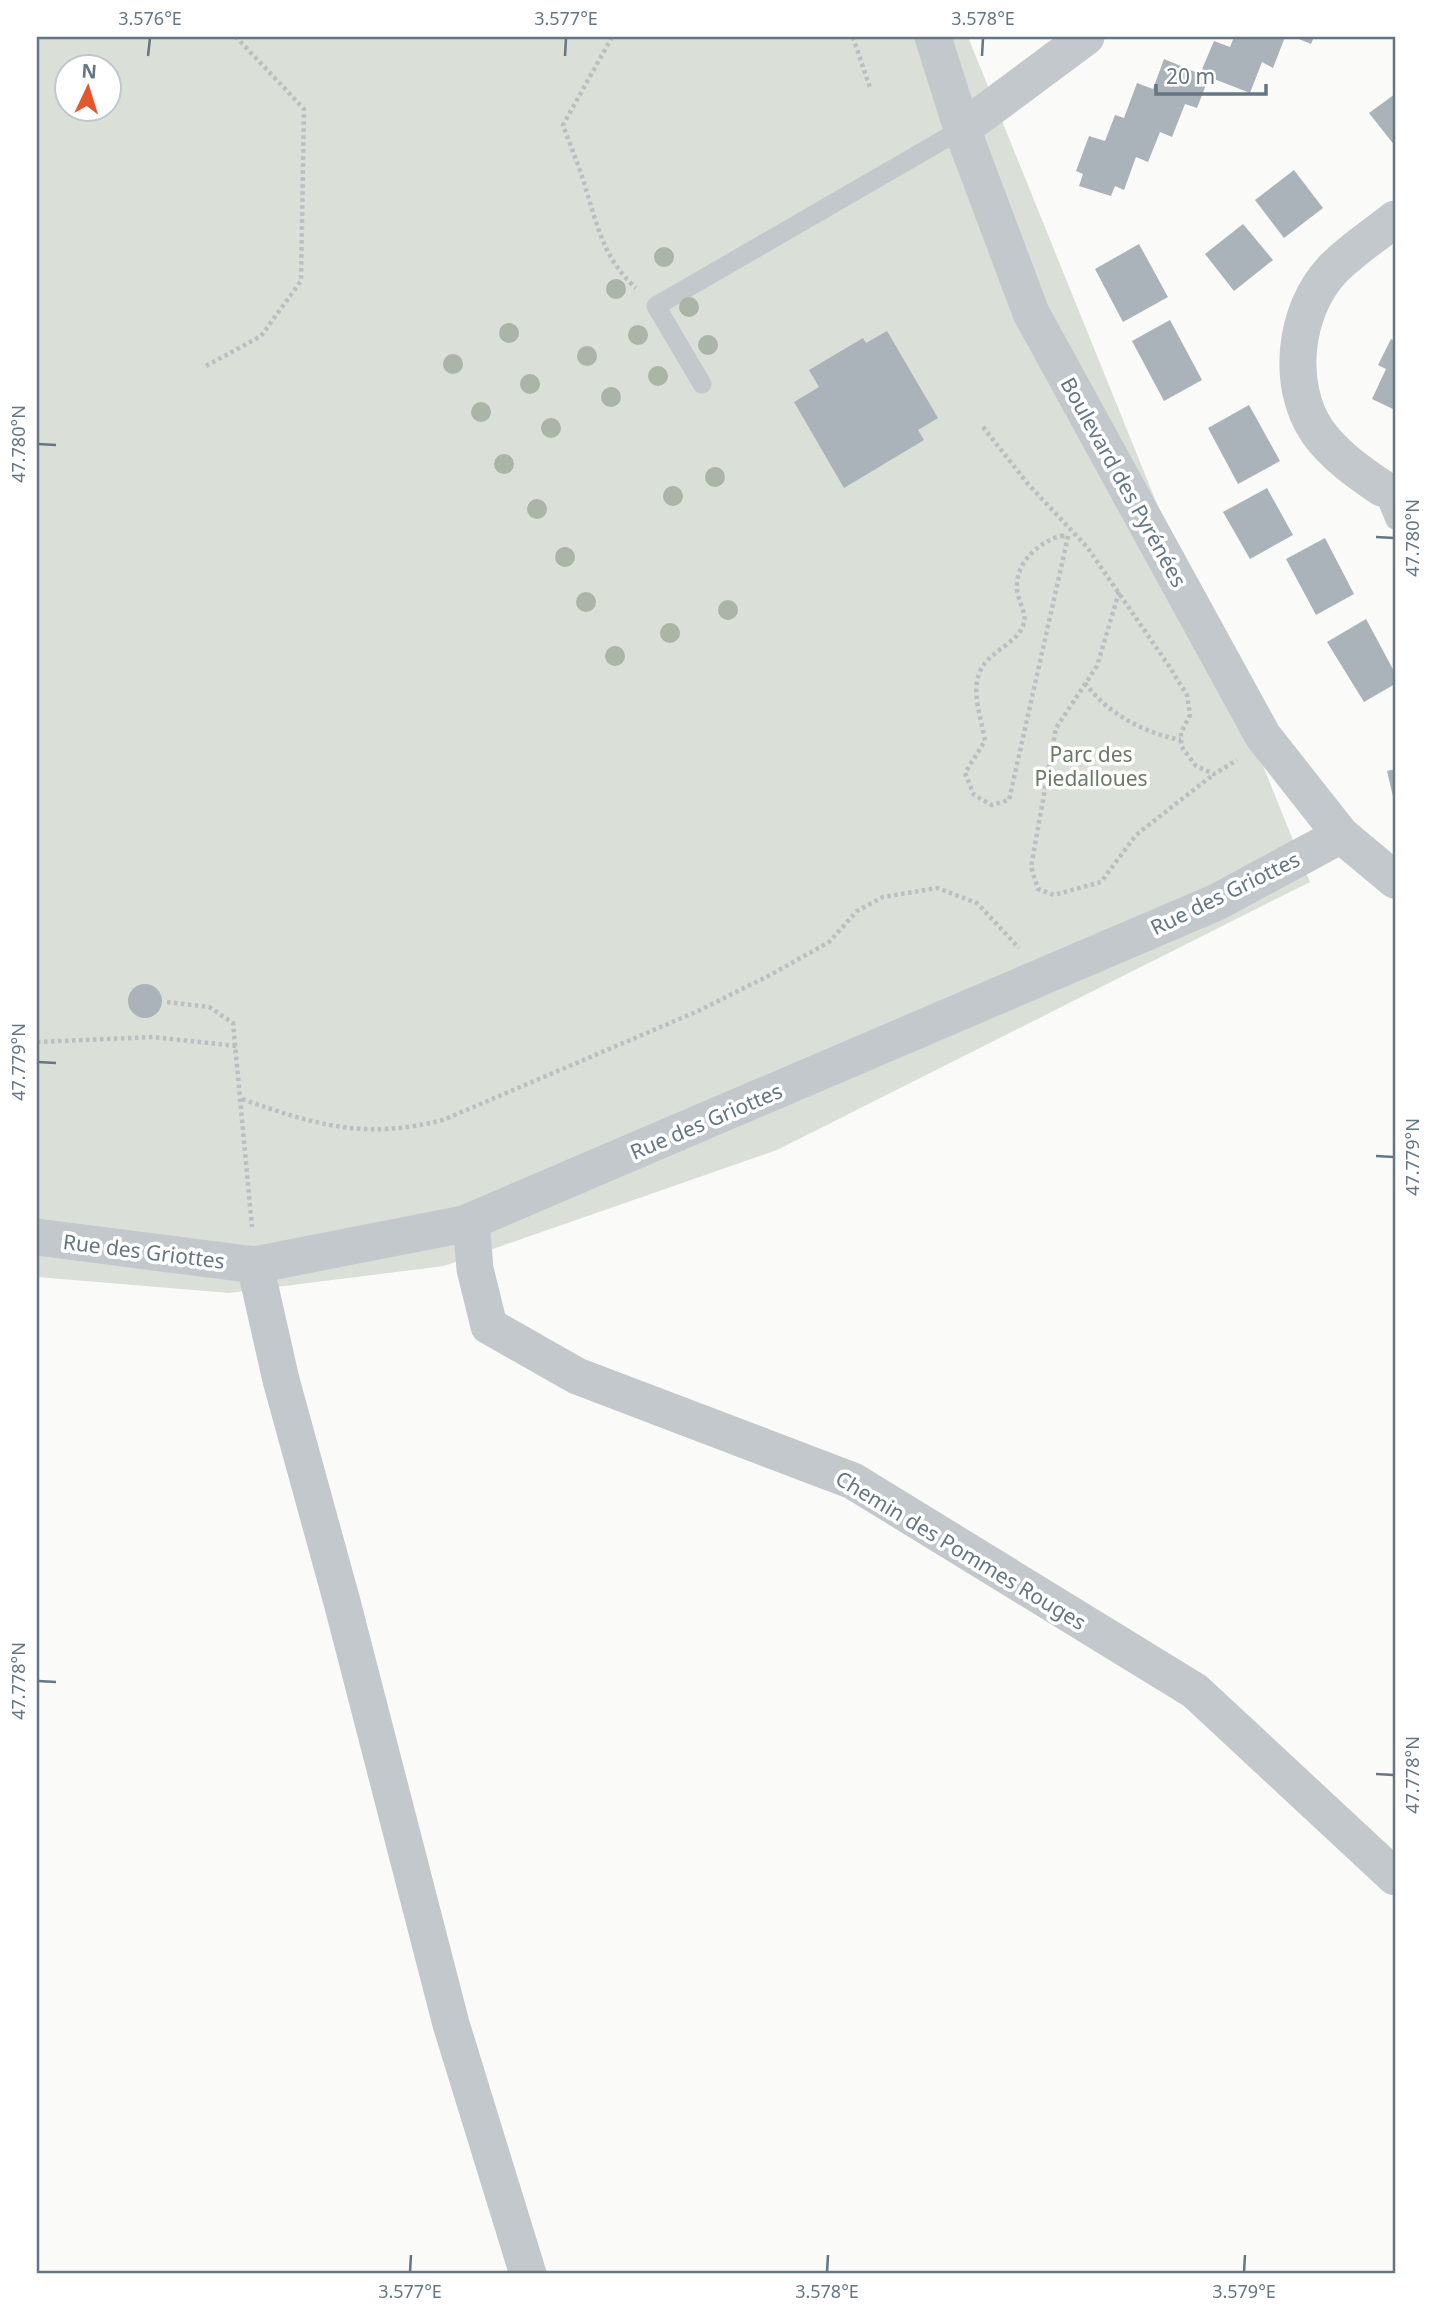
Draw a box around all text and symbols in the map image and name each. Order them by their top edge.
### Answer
text: 3.576°E [118,6,182,30]
text: 3.577°E [534,6,598,30]
text: 3.578°E [951,6,1015,30]
north arrow [52,52,122,122]
scale bar [1156,52,1266,96]
text: N [81,58,98,85]
text: 20 m [1166,62,1215,90]
street label: Boulevard des Pyrénées [1055,372,1193,592]
text: 47.780°N [6,405,30,483]
text: 47.780°N [1400,499,1424,577]
park label: Parc des Piedalloues [1034,740,1148,792]
street label: Rue des Griottes [1146,845,1304,941]
text: 47.779°N [6,1023,30,1101]
street label: Rue des Griottes [626,1076,786,1166]
text: 47.779°N [1400,1118,1424,1196]
street label: Rue des Griottes [62,1227,226,1275]
street label: Chemin des Pommes Rouges [831,1464,1091,1636]
text: 47.778°N [6,1642,30,1720]
text: 47.778°N [1400,1736,1424,1814]
text: 3.577°E [378,2279,442,2303]
text: 3.578°E [795,2279,859,2303]
text: 3.579°E [1212,2279,1276,2303]

